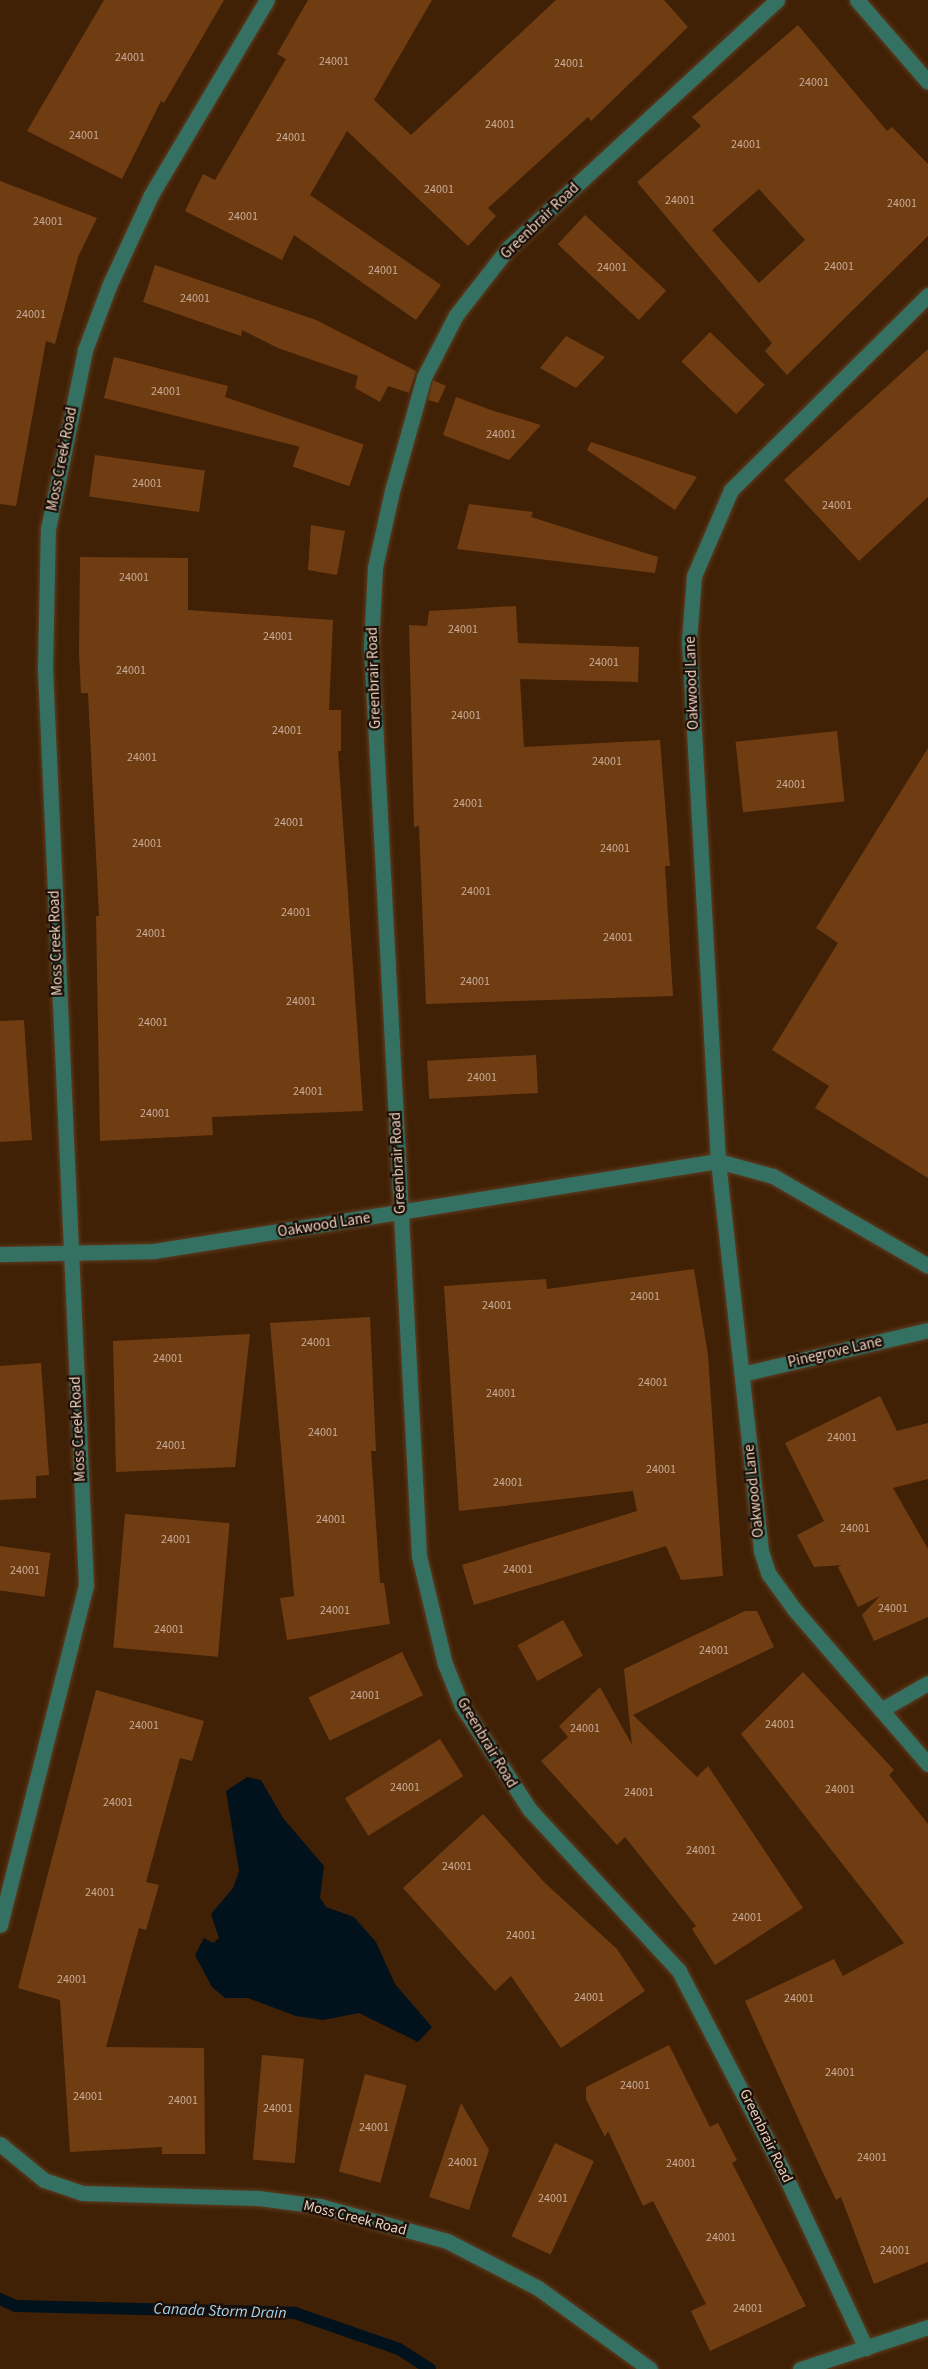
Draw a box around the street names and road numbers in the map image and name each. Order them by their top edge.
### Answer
street label: Greenbrair Road [497,179,583,263]
street label: Moss Creek Road [43,405,81,513]
street label: Greenbrair Road [363,627,385,729]
street label: Oakwood Lane [681,636,703,730]
street label: Moss Creek Road [45,890,67,996]
street label: Greenbrair Road [386,1112,410,1214]
street label: Oakwood Lane [276,1209,372,1241]
street label: Pinegrove Lane [786,1332,884,1372]
street label: Moss Creek Road [66,1376,90,1482]
street label: Oakwood Lane [740,1443,768,1539]
street label: Greenbrair Road [453,1695,521,1791]
street label: Greenbrair Road [736,2086,796,2186]
street label: Moss Creek Road [302,2196,408,2240]

